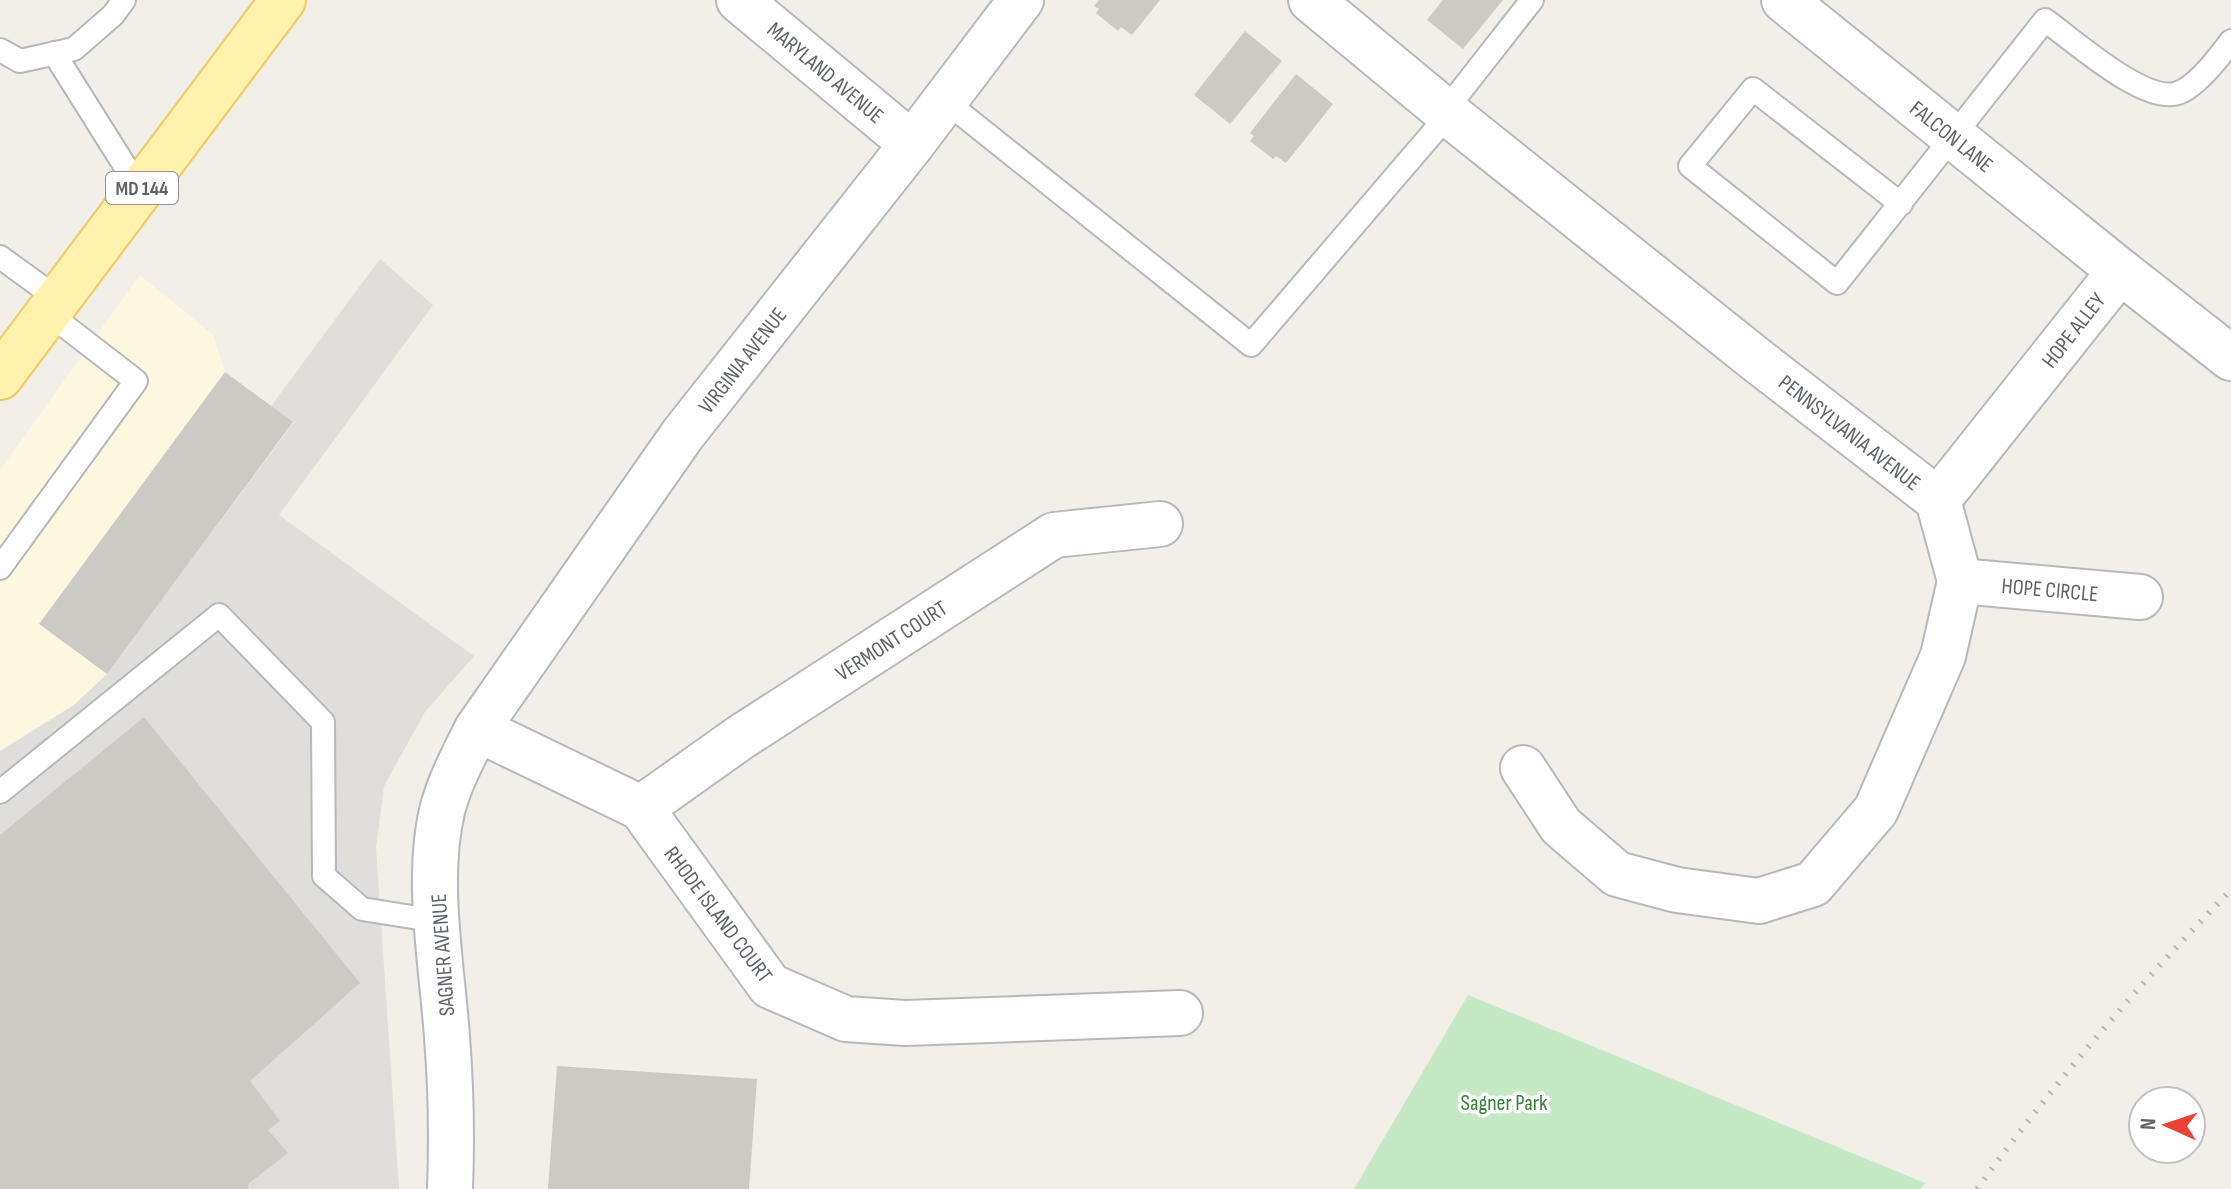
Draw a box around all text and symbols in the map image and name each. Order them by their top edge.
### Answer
street label: MARYLAND AVENUE [761,17,889,130]
street label: FALCON LANE [1904,95,1998,179]
road number: MD 144 [106,172,178,204]
street label: HOPE ALLEY [2037,288,2112,374]
street label: VIRGINIA AVENUE [693,302,793,419]
street label: PENNSYLVANIA AVENUE [1773,369,1925,497]
street label: HOPE CIRCLE [2000,573,2099,608]
street label: VERMONT COURT [831,595,953,687]
street label: RHODE ISLAND COURT [658,841,778,988]
street label: SAGNER AVENUE [426,893,461,1017]
north arrow [2127,1085,2207,1165]
park label: Sagner Park [1461,1090,1548,1117]
text: N [2135,1117,2162,1131]

